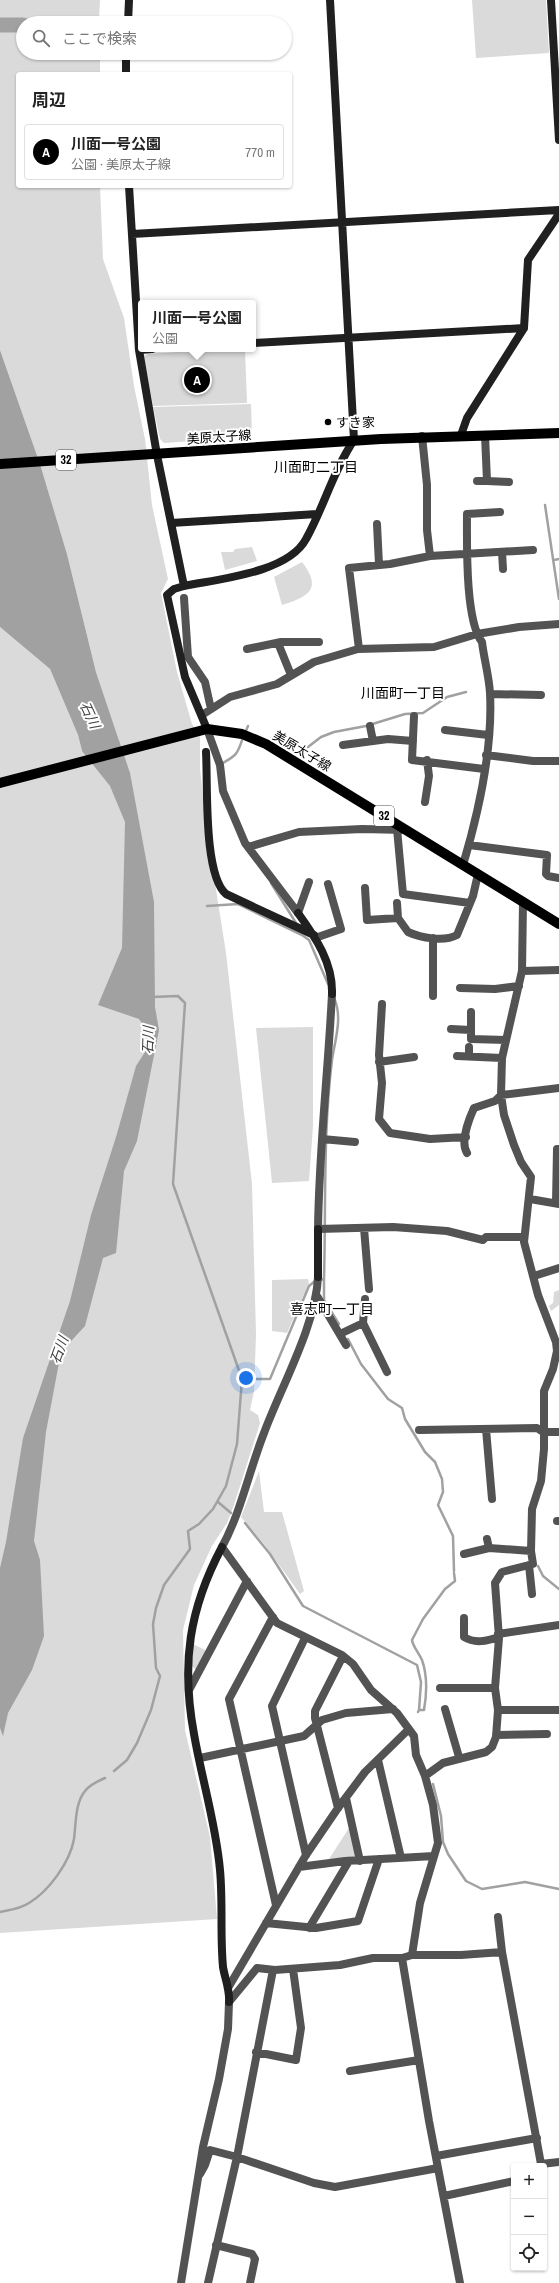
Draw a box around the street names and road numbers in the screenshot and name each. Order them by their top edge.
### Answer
street label: 美原太子線 [186,426,252,448]
road number: 32 [56,450,76,470]
street label: 美原太子線 [270,727,334,775]
road number: 32 [374,806,394,826]

